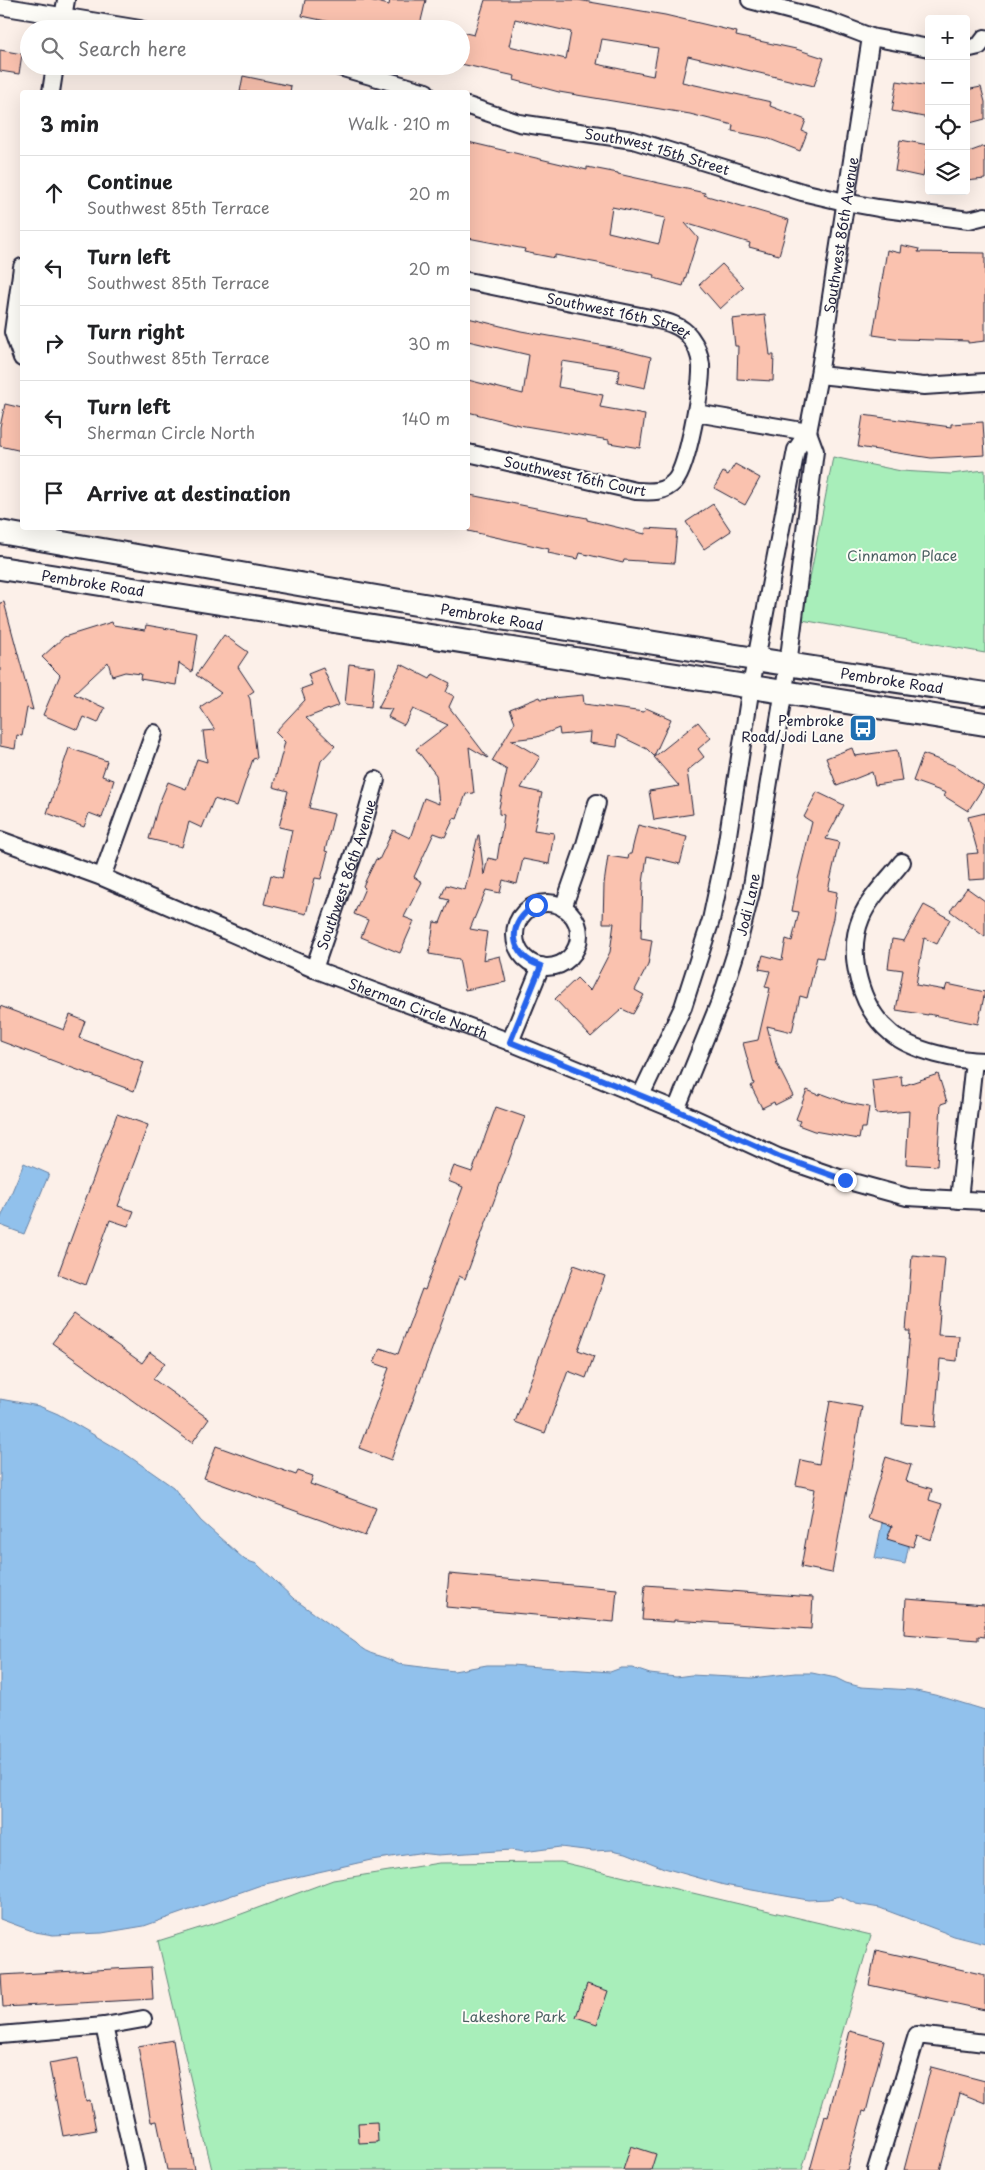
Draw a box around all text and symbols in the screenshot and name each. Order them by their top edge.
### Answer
map controls [925,15,970,195]
button: + [925,15,970,60]
search box [20,20,470,75]
icon: search [38,34,66,62]
text: Search here [78,34,187,62]
button: − [925,60,970,105]
button: locate [925,105,970,150]
text: 3 min [40,107,99,139]
text: Walk · 210 m [348,111,450,135]
street label: Southwest 15th Street [583,122,733,180]
button: layers [925,150,970,195]
street label: Southwest 86th Avenue [818,155,863,314]
text: Continue [87,167,173,195]
icon: ahead [40,179,68,207]
text: 20 m [409,181,450,205]
text: Southwest 85th Terrace [87,195,269,219]
text: Turn left [87,242,171,270]
icon: left [40,254,68,282]
text: 20 m [409,256,450,280]
text: Southwest 85th Terrace [87,270,269,294]
street label: Southwest 16th Street [545,287,697,343]
text: Turn right [87,317,185,345]
icon: right [40,329,68,357]
text: 30 m [408,331,450,355]
text: Southwest 85th Terrace [87,345,269,369]
text: Turn left [87,392,171,420]
icon: left [40,404,68,432]
text: 140 m [402,406,450,430]
text: Sherman Circle North [87,420,255,444]
street label: Southwest 16th Court [502,451,648,501]
icon: arrive [40,479,68,507]
text: Arrive at destination [87,479,291,507]
park label: Cinnamon Place [847,545,957,566]
street label: Pembroke Road [40,564,146,601]
street label: Pembroke Road [439,598,545,636]
street label: Pembroke Road [839,662,945,698]
place label: Pembroke Road/Jodi Lane [741,710,844,747]
bus stop icon: Pembroke Road/Jodi Lane [848,713,878,743]
street label: Southwest 86th Avenue [311,796,381,952]
street label: Jodi Lane [730,872,764,938]
route start [525,894,548,917]
street label: Sherman Circle North [346,972,491,1043]
route end [834,1169,857,1192]
park label: Lakeshore Park [462,2006,566,2027]

